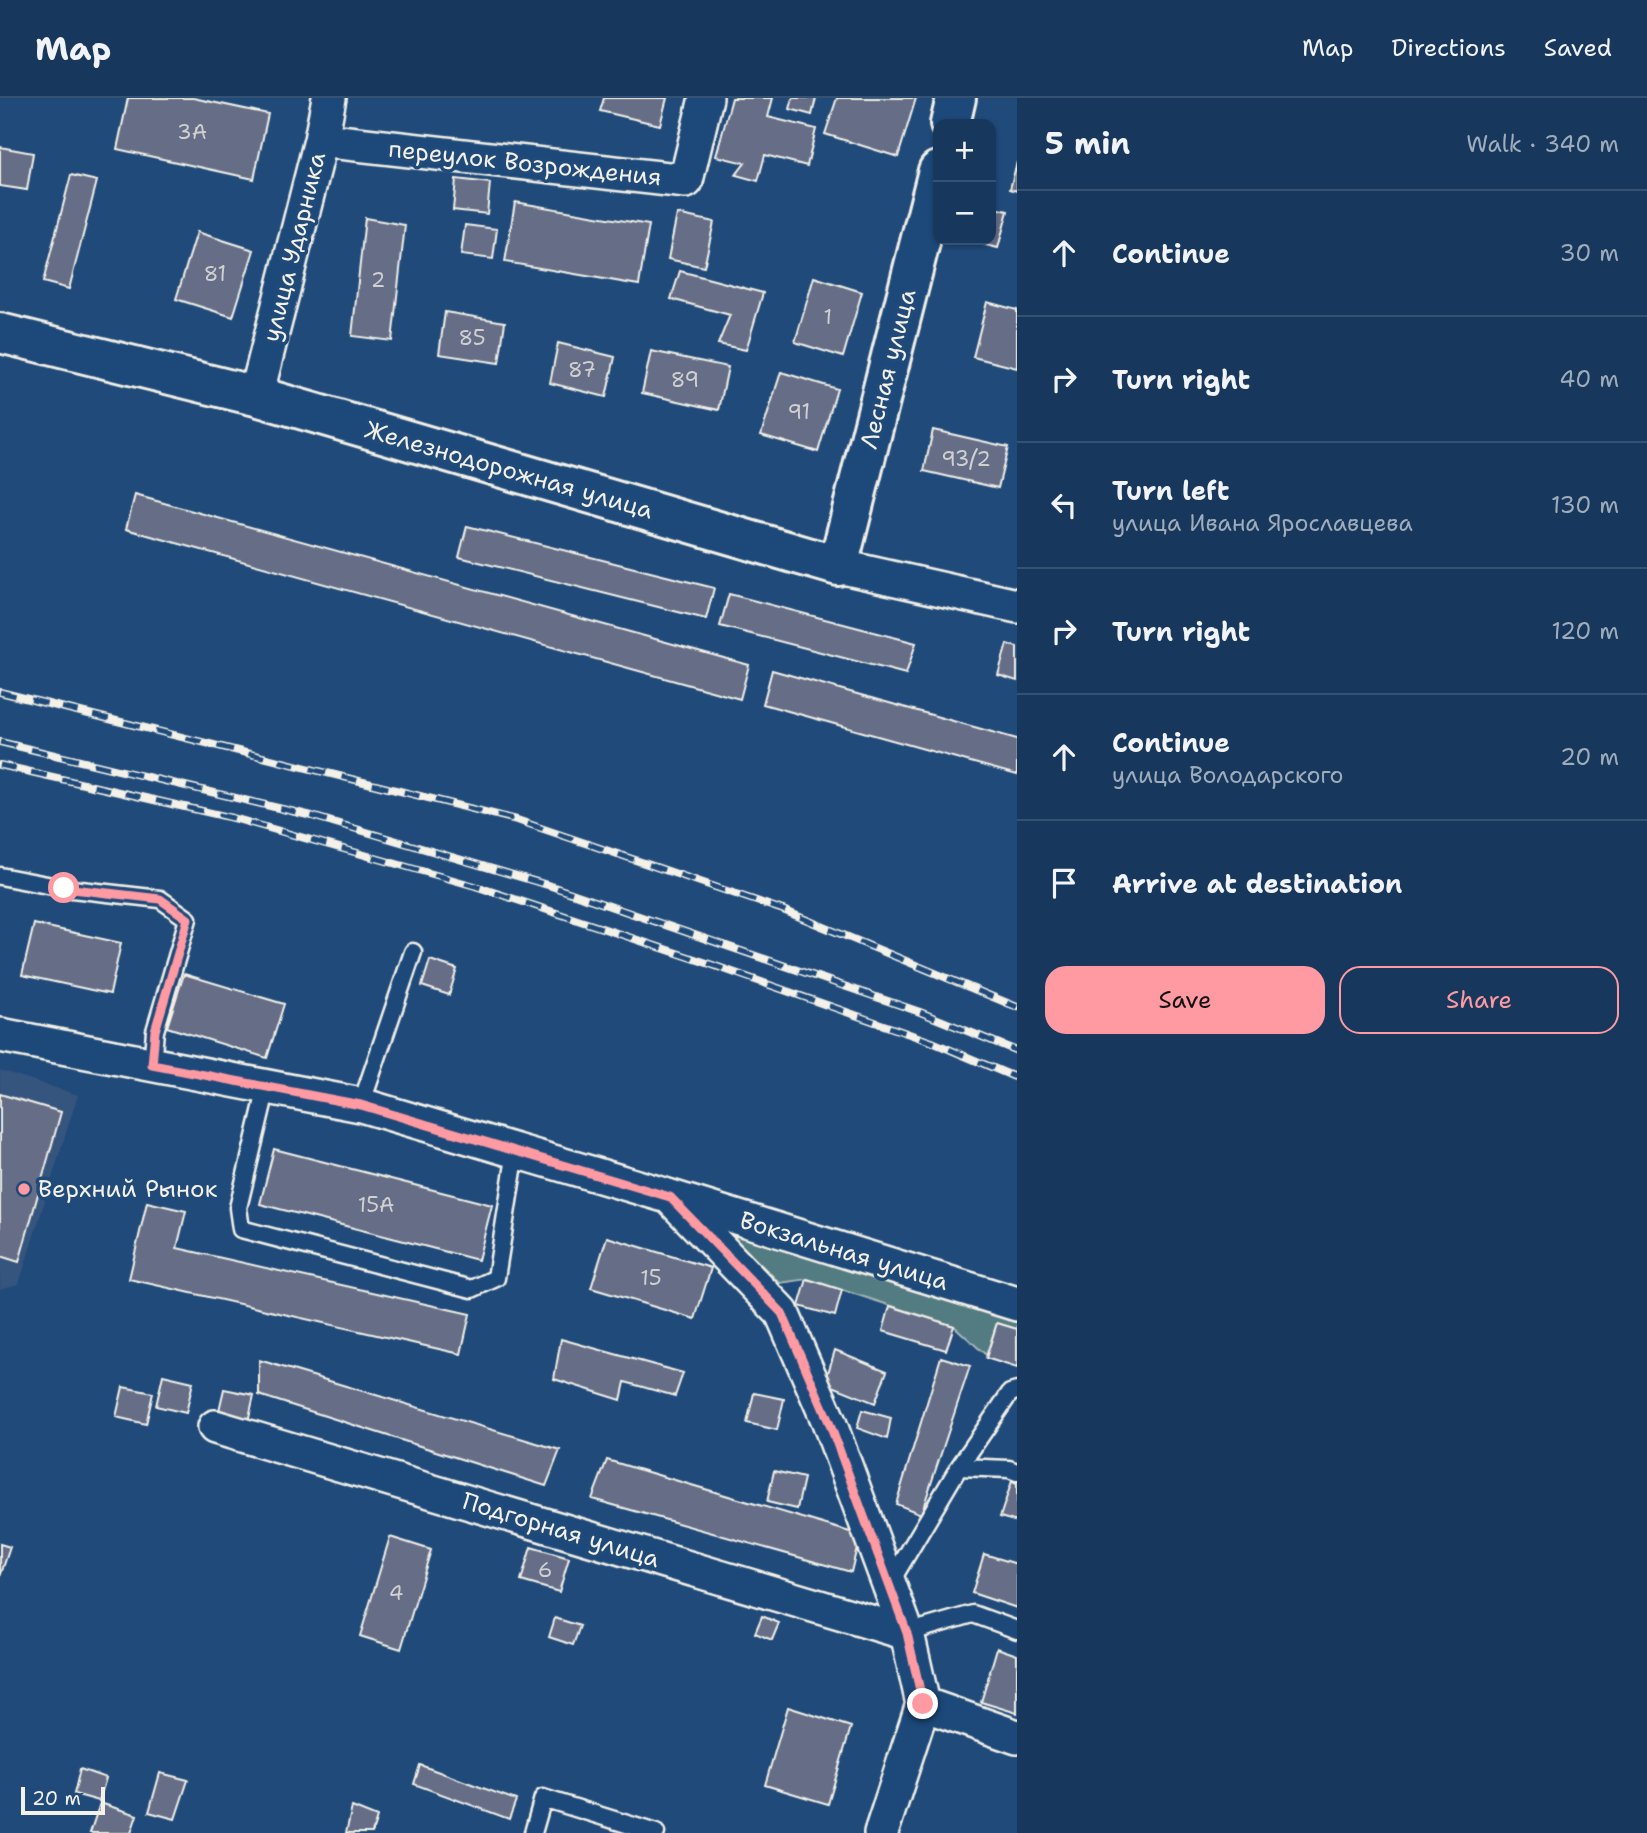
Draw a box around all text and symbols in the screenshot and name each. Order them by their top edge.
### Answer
text: Map [35,26,111,71]
text: Map [1302,32,1353,64]
text: Directions [1391,32,1506,64]
text: Saved [1544,32,1612,64]
house number: 3А [177,118,207,146]
map controls [933,119,996,245]
button: + [933,119,996,182]
text: 5 min [1045,123,1130,164]
text: Walk · 340 m [1466,129,1619,159]
street label: переулок Возрождения [387,133,663,193]
street label: улица Ударника [255,149,333,345]
button: − [933,182,996,245]
icon: ahead [1045,234,1083,272]
text: Continue [1112,236,1230,271]
text: 30 m [1560,238,1619,268]
house number: 81 [204,260,226,288]
house number: 2 [371,266,385,294]
street label: Лесная улица [853,286,923,452]
house number: 1 [824,303,832,331]
house number: 85 [458,324,486,352]
house number: 87 [568,356,596,384]
icon: right [1045,360,1083,398]
text: Turn right [1112,362,1250,397]
text: 40 m [1559,364,1619,394]
house number: 89 [671,366,699,394]
house number: 91 [788,398,810,426]
street label: Железнодорожная улица [361,414,657,526]
house number: 93/2 [941,445,991,473]
text: Turn left [1112,473,1229,508]
icon: left [1045,486,1083,524]
text: 130 m [1551,490,1619,520]
text: улица Ивана Ярославцева [1112,508,1413,538]
icon: right [1045,612,1083,650]
text: Turn right [1112,614,1250,649]
text: 120 m [1551,616,1619,646]
text: Continue [1112,725,1230,760]
icon: ahead [1045,738,1083,776]
text: 20 m [1560,742,1619,772]
text: улица Володарского [1112,760,1344,790]
icon: arrive [1045,864,1083,902]
text: Arrive at destination [1112,866,1402,901]
route start [48,872,79,903]
button: Save [1045,966,1325,1034]
button: Share [1339,966,1619,1034]
place label: Верхний Рынок [38,1173,218,1205]
marker: Верхний Рынок [16,1181,32,1197]
house number: 15А [358,1191,394,1219]
street label: Вокзальная улица [736,1204,952,1298]
house number: 15 [640,1264,662,1292]
street label: Подгорная улица [458,1485,664,1575]
house number: 6 [538,1556,552,1584]
house number: 4 [389,1579,403,1607]
route end [907,1688,938,1719]
scale bar [21,1784,105,1816]
text: 20 m [32,1786,81,1811]

